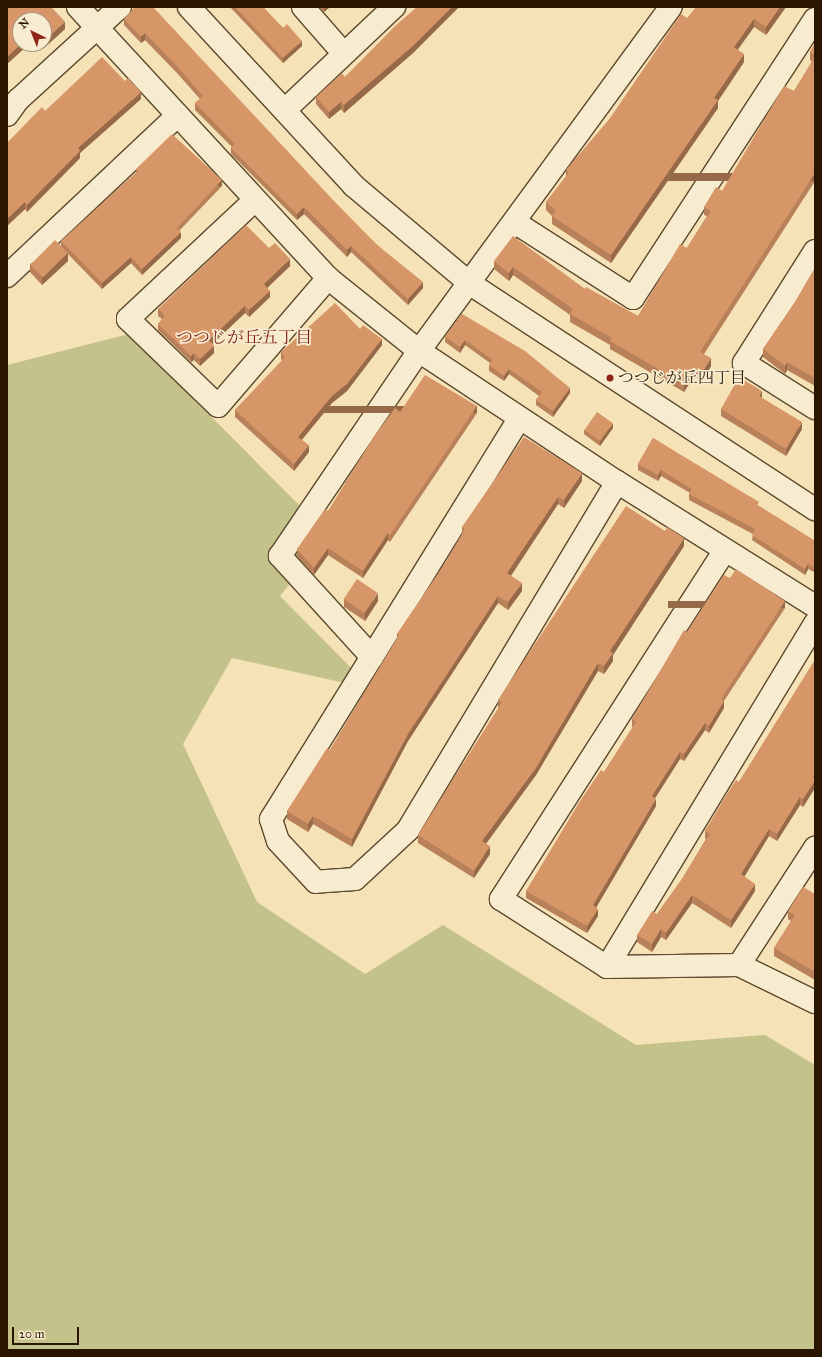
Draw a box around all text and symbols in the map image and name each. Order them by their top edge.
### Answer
north arrow [12,12,52,52]
text: N [16,16,32,32]
district label: つつじが丘五丁目 [176,328,312,348]
place label: つつじが丘四丁目 [618,368,746,388]
marker: つつじが丘四丁目 [605,373,615,383]
scale bar [14,1319,81,1345]
text: 20 m [19,1327,45,1341]

